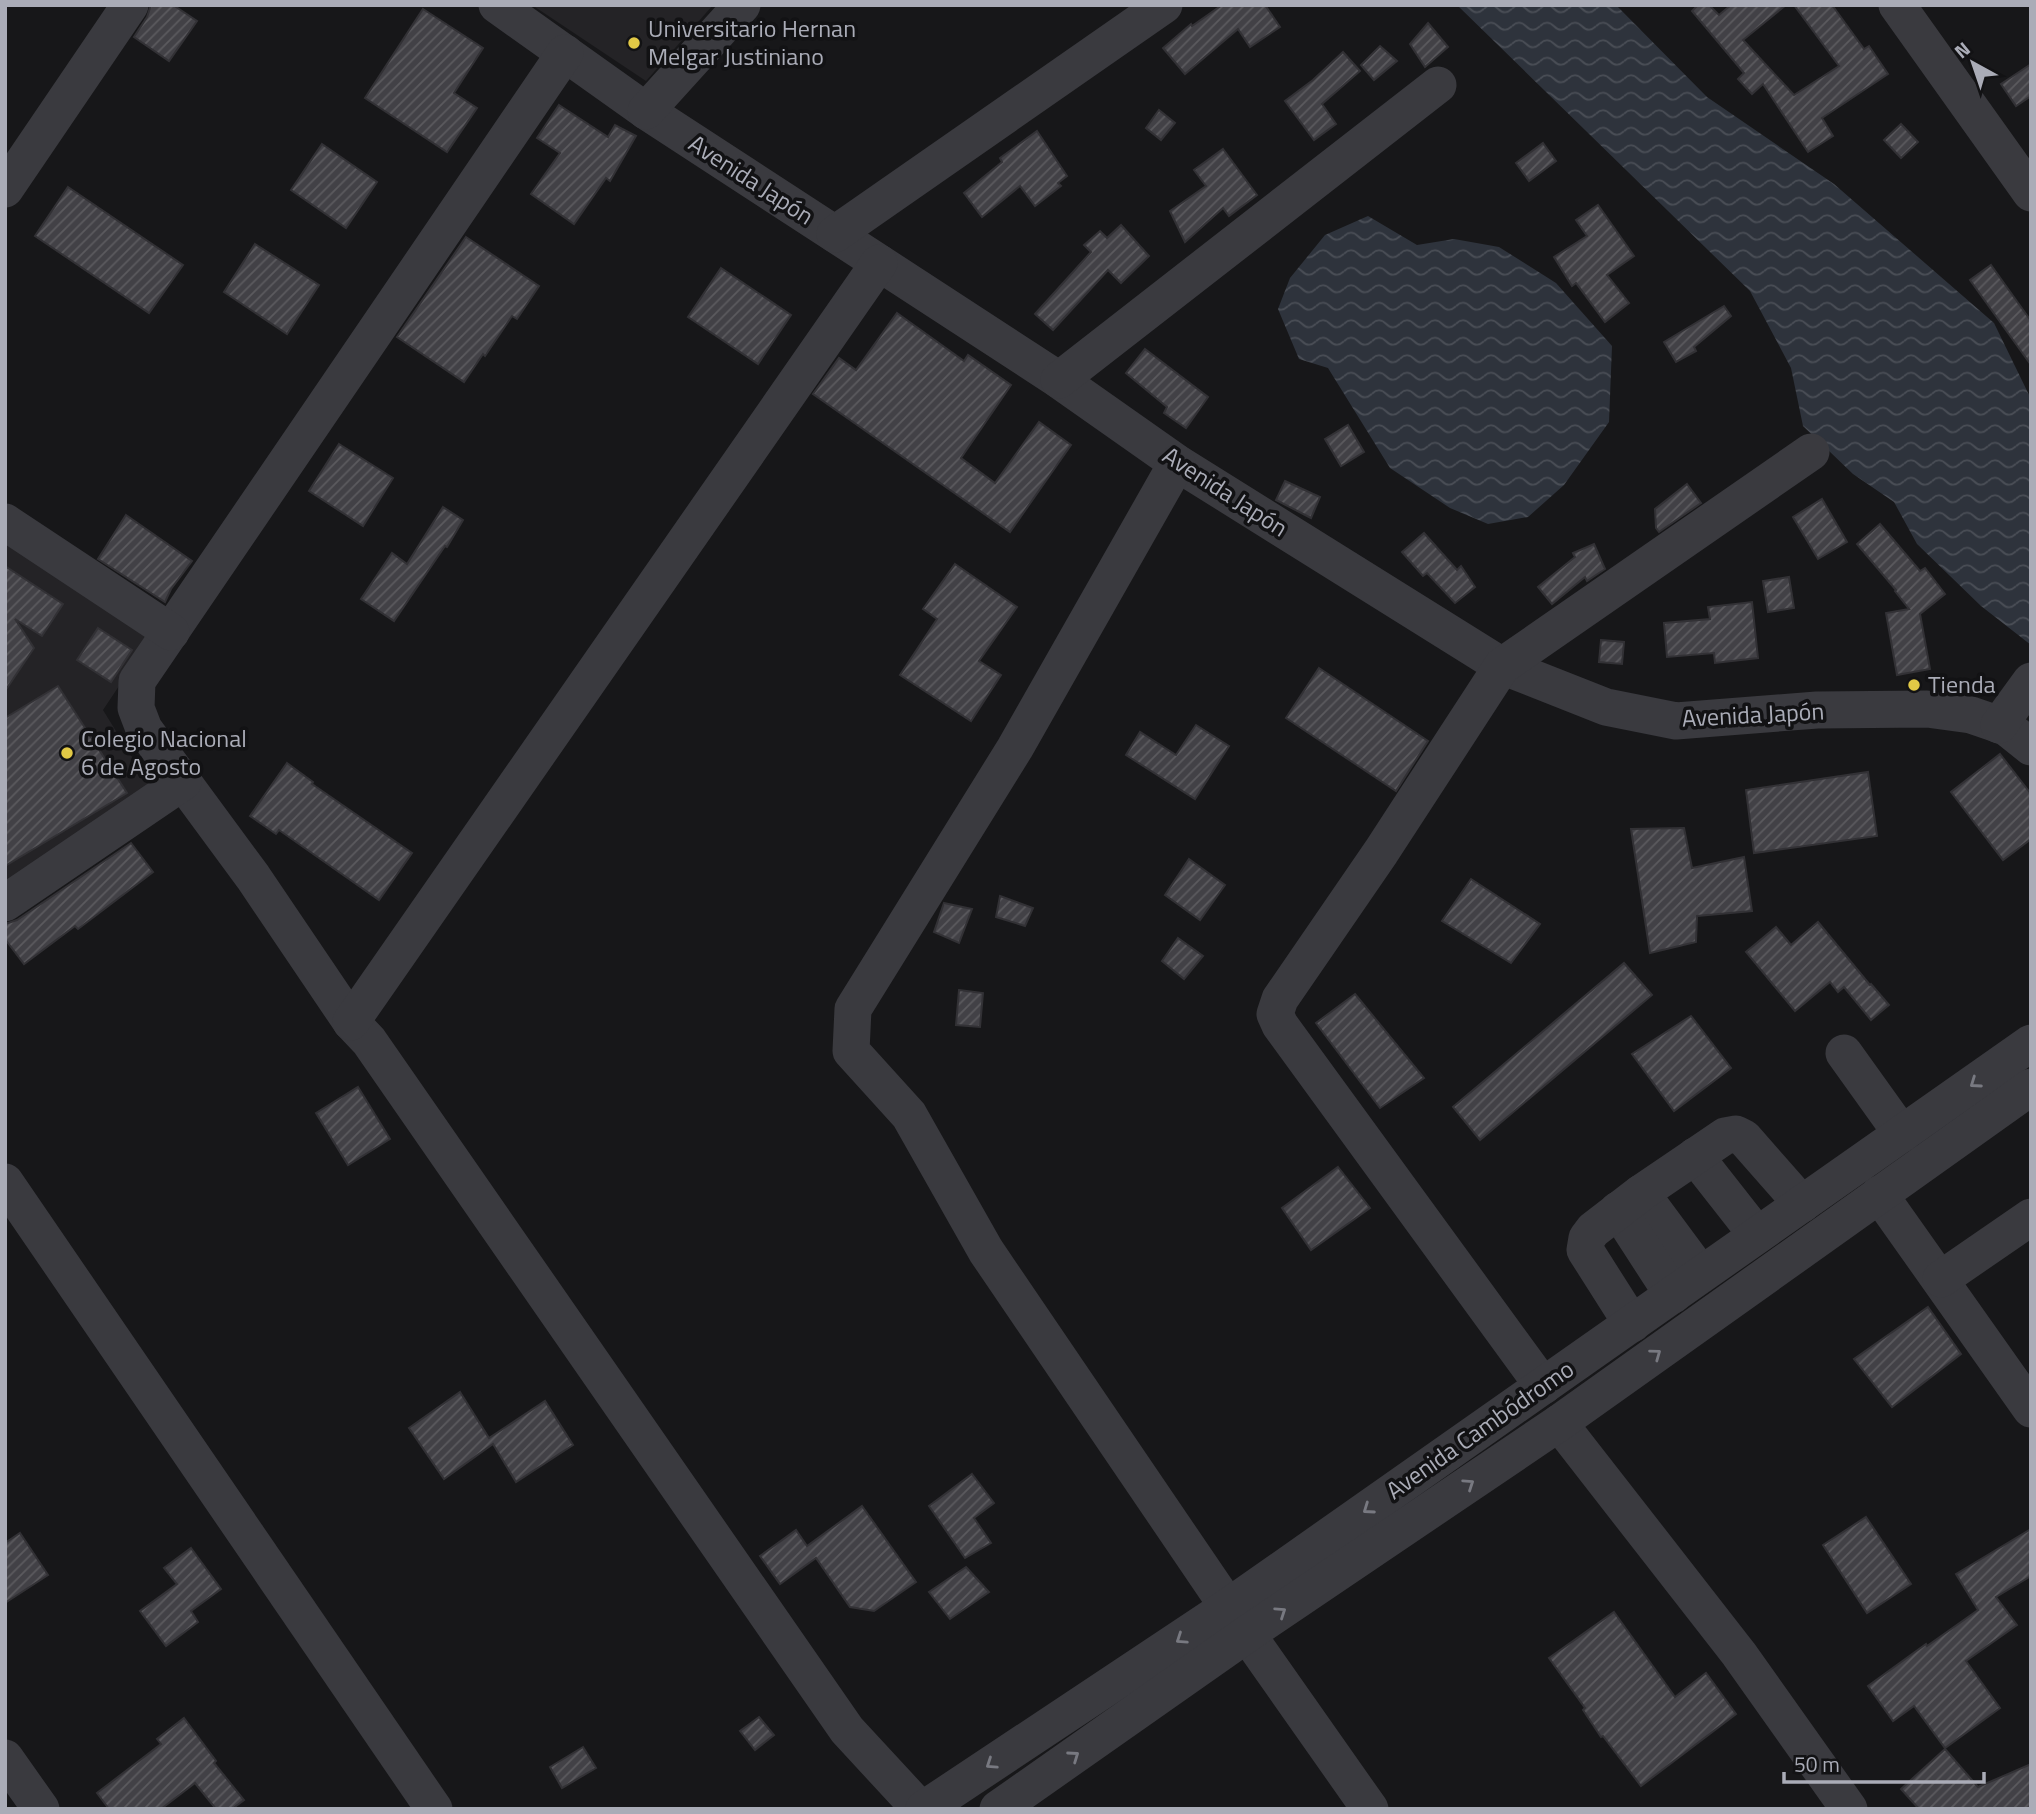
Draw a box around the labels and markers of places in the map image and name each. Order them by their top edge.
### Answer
place label: Universitario Hernan Melgar Justiniano [648,10,856,74]
marker: Universitario Hernan Melgar Justiniano [626,35,642,51]
place label: Tienda [1928,666,1996,702]
marker: Tienda [1906,677,1922,693]
place label: Colegio Nacional 6 de Agosto [81,720,247,784]
marker: Colegio Nacional 6 de Agosto [59,745,75,761]

